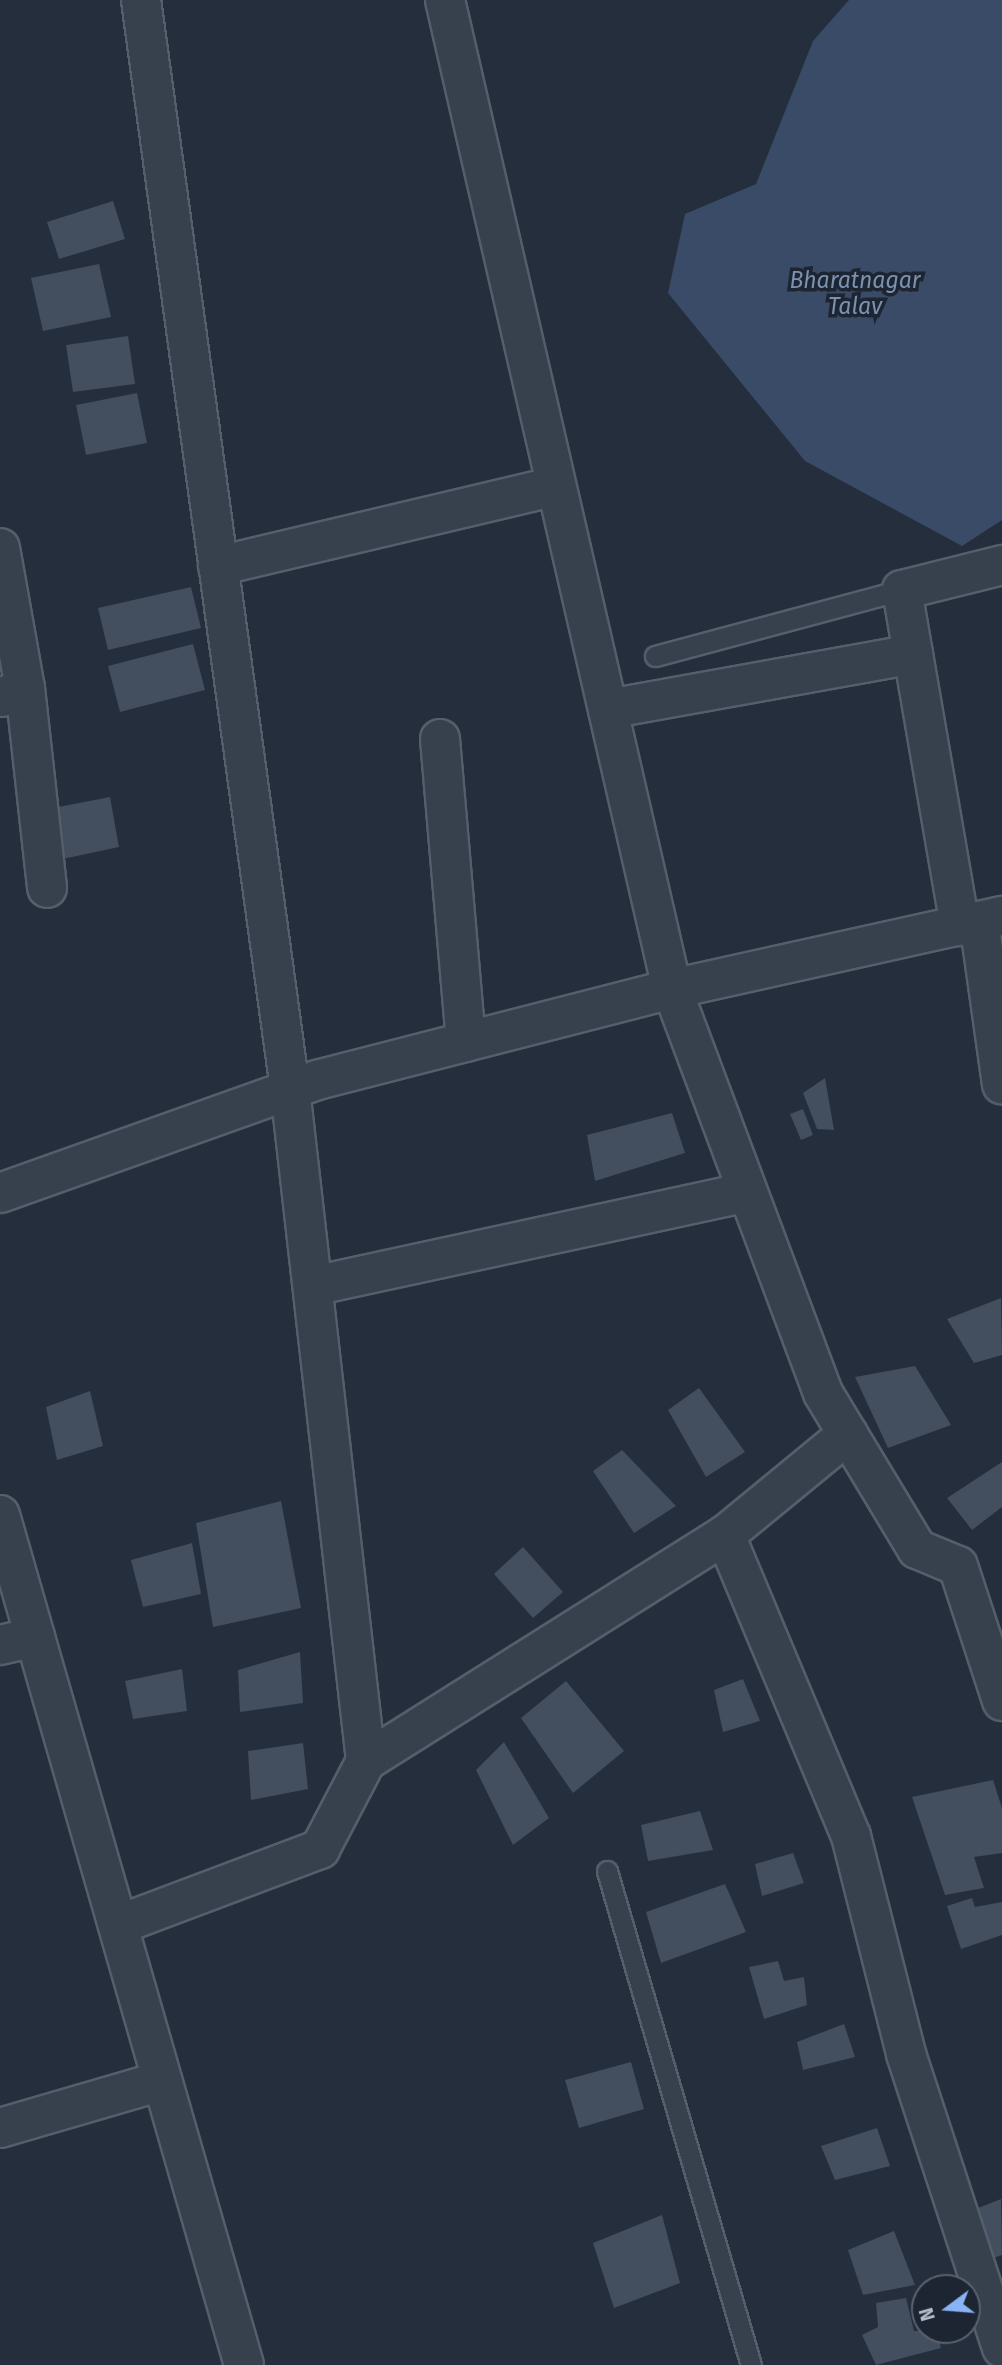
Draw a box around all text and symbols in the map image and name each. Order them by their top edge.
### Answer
water label: Bharatnagar Talav [789,266,921,320]
north arrow [911,2274,981,2344]
text: N [914,2305,940,2324]

